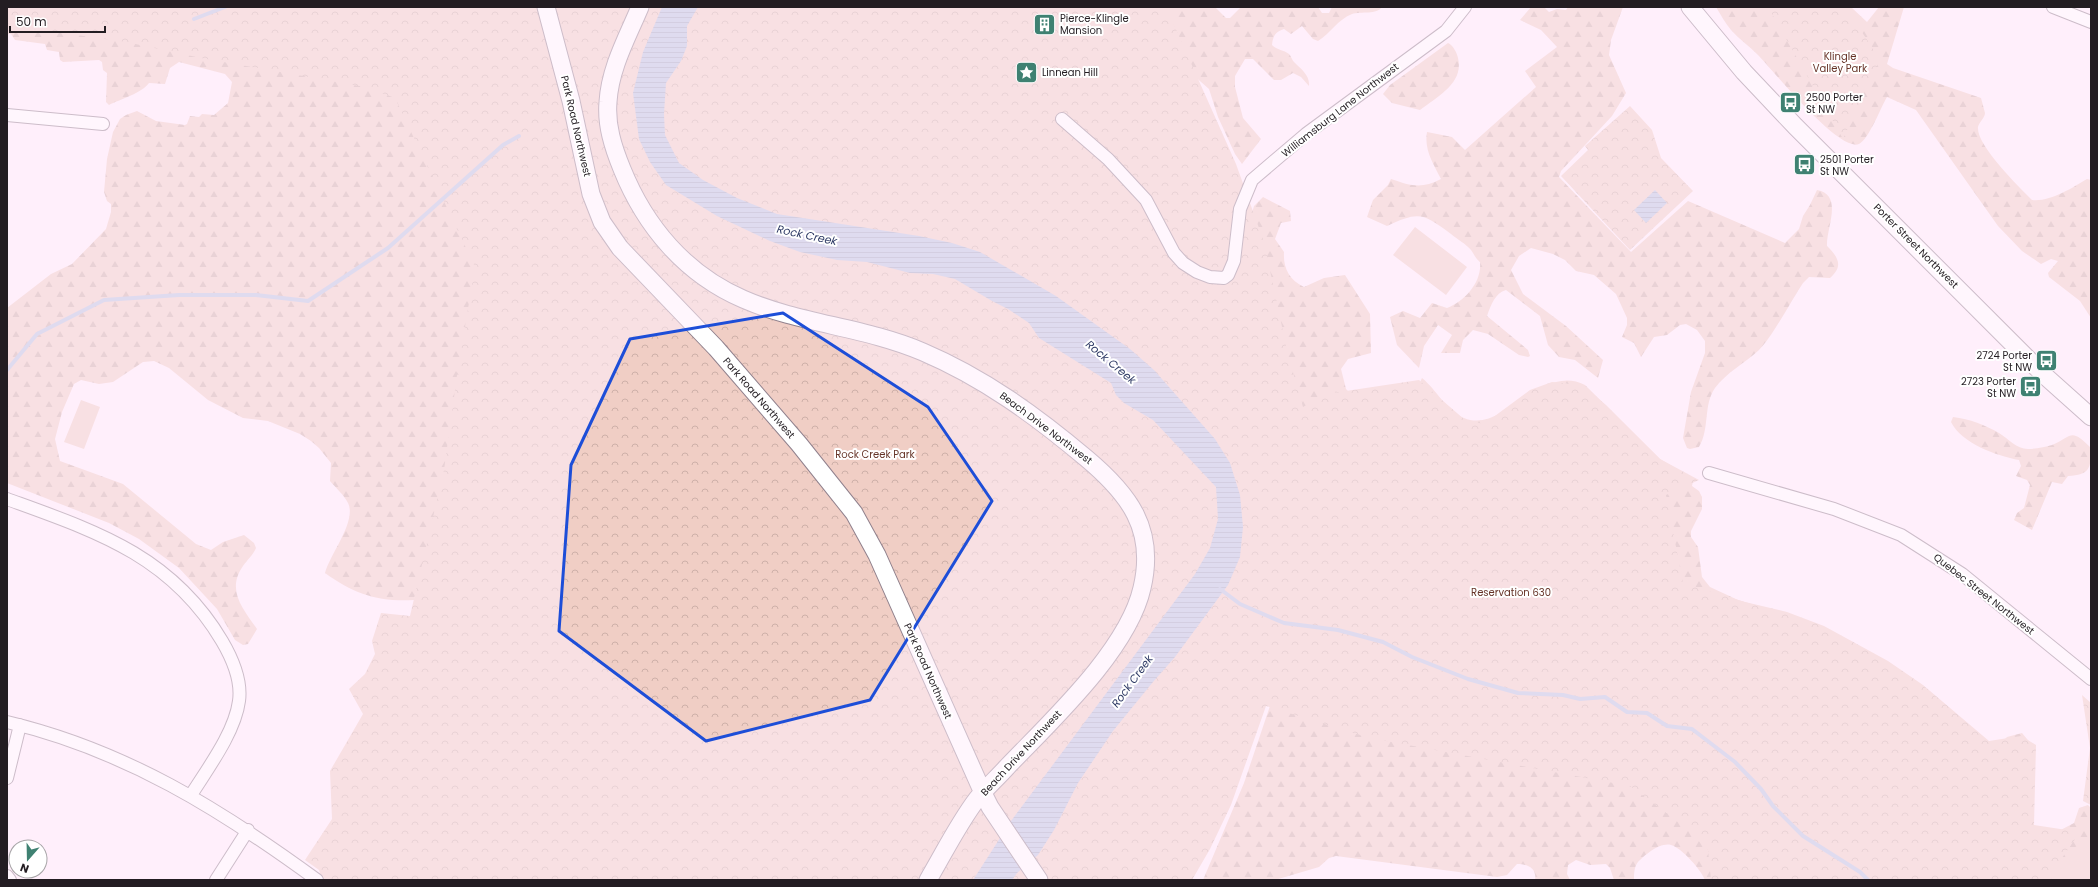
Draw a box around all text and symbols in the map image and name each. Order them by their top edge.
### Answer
scale bar [10,8,105,34]
building icon: Pierce-Klingle Mansion [1032,11,1058,37]
place label: Pierce-Klingle Mansion [1060,11,1129,38]
text: 50 m [16,13,47,30]
park label: Klingle Valley Park [1813,49,1868,76]
place icon: Linnean Hill [1013,59,1039,85]
street label: Williamsburg Lane Northwest [1278,59,1402,161]
place label: Linnean Hill [1042,65,1098,80]
street label: Park Road Northwest [557,74,595,178]
bus stop icon: 2500 Porter St NW [1778,90,1804,116]
place label: 2500 Porter St NW [1806,90,1863,117]
bus stop icon: 2501 Porter St NW [1791,152,1817,178]
place label: 2501 Porter St NW [1820,152,1874,179]
street label: Porter Street Northwest [1870,200,1962,292]
water label: Rock Creek [775,221,840,249]
water label: Rock Creek [1082,336,1141,389]
place label: 2724 Porter St NW [1977,348,2032,375]
bus stop icon: 2724 Porter St NW [2034,348,2060,374]
street label: Park Road Northwest [719,354,799,442]
place label: 2723 Porter St NW [1961,374,2016,401]
bus stop icon: 2723 Porter St NW [2018,374,2044,400]
street label: Beach Drive Northwest [997,388,1096,468]
park label: Rock Creek Park [835,447,916,462]
street label: Quebec Street Northwest [1930,550,2038,638]
park label: Reservation 630 [1471,585,1551,600]
street label: Park Road Northwest [900,621,956,722]
water label: Rock Creek [1108,650,1157,710]
street label: Beach Drive Northwest [977,707,1065,799]
north arrow [8,839,48,879]
text: N [18,859,31,877]

